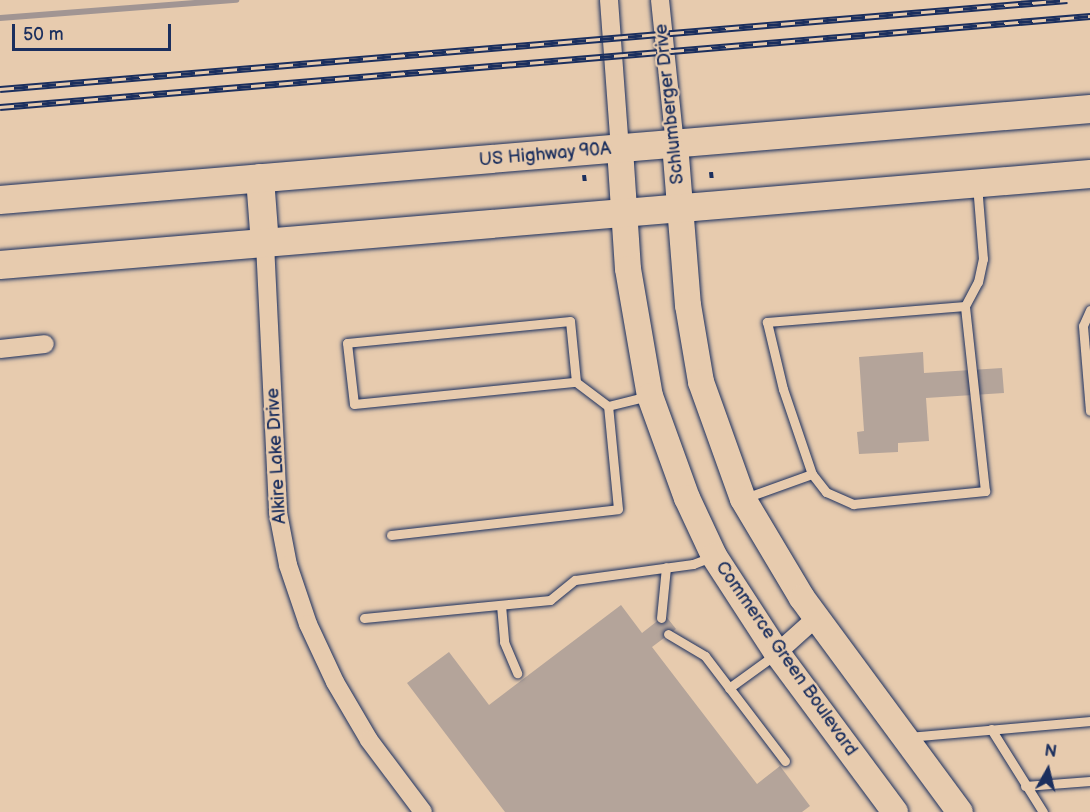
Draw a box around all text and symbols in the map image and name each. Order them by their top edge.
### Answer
scale bar [15,12,174,50]
street label: Schlumberger Drive [651,23,689,185]
text: 50 m [23,24,64,45]
street label: US Highway 90A [478,138,612,172]
street label: Alkire Lake Drive [263,387,291,525]
street label: Commerce Green Boulevard [710,558,862,760]
north arrow [1018,740,1078,800]
text: N [1043,741,1058,762]

